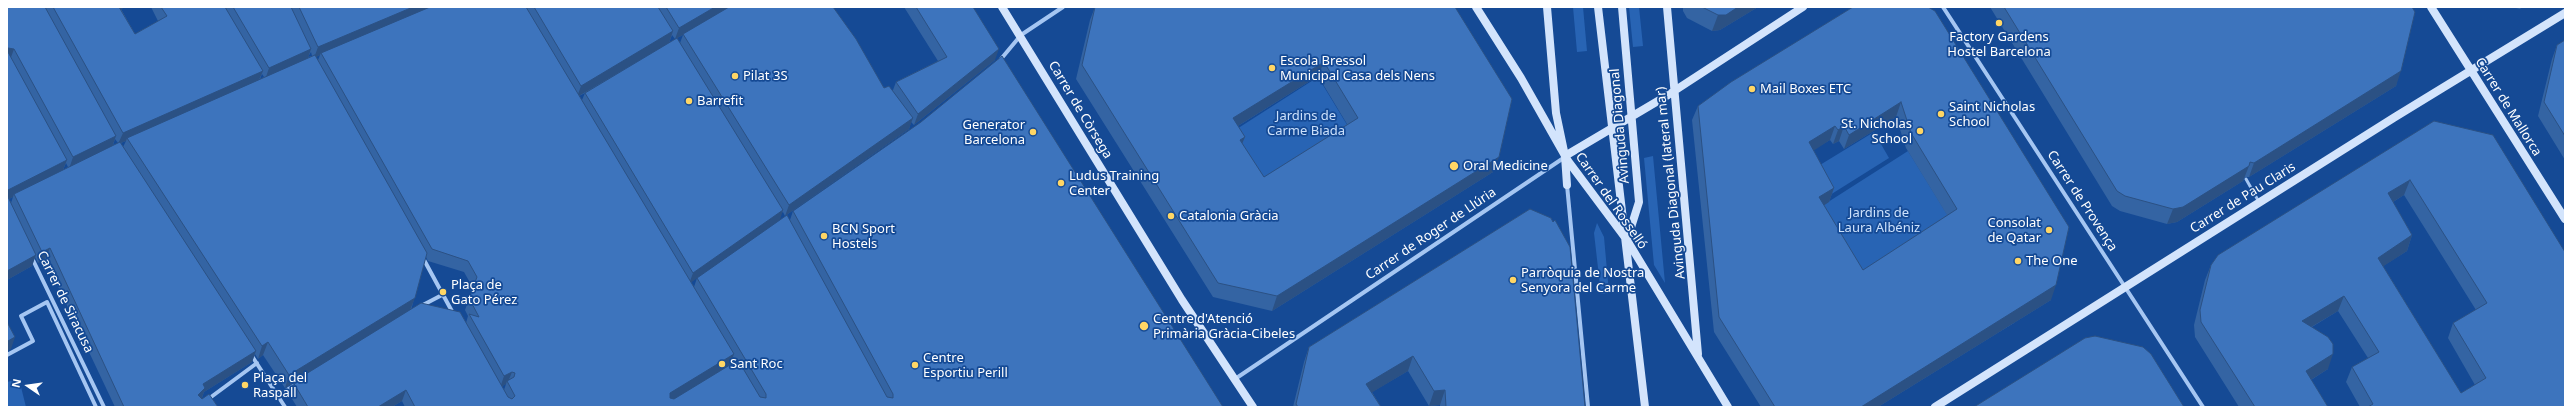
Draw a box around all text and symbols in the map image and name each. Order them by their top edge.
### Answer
marker: Factory Gardens Hostel Barcelona [1994,18,2004,28]
place label: Factory Gardens Hostel Barcelona [1947,29,2051,60]
place label: Escola Bressol Municipal Casa dels Nens [1280,53,1435,84]
street label: Carrer de Mallorca [2471,55,2545,159]
street label: Carrer de Còrsega [1045,58,1115,162]
marker: Escola Bressol Municipal Casa dels Nens [1267,63,1277,73]
place label: Pilat 3S [743,68,788,84]
street label: Avinguda Diagonal [1607,68,1633,184]
marker: Pilat 3S [730,71,740,81]
place label: Mail Boxes ETC [1760,81,1851,97]
marker: Mail Boxes ETC [1747,84,1757,94]
street label: Avinguda Diagonal (lateral mar) [1653,86,1689,280]
place label: Barrefit [697,93,743,109]
marker: Barrefit [684,96,694,106]
place label: Saint Nicholas School [1949,99,2035,130]
park label: Jardins de Carme Biada [1267,108,1345,139]
marker: Saint Nicholas School [1936,109,1946,119]
place label: St. Nicholas School [1841,116,1912,147]
place label: Generator Barcelona [963,117,1025,148]
marker: St. Nicholas School [1915,126,1925,136]
marker: Generator Barcelona [1028,127,1038,137]
street label: Carrer de Provença [2044,148,2120,254]
street label: Carrer del Rosselló [1572,150,1650,252]
place label: Oral Medicine [1463,158,1548,174]
street label: Carrer de Pau Claris [2187,159,2299,237]
marker: Oral Medicine [1448,160,1460,172]
place label: Ludus Training Center [1069,168,1159,199]
marker: Ludus Training Center [1056,178,1066,188]
street label: Carrer de Roger de Llúria [1363,185,1499,283]
park label: Jardins de Laura Albéniz [1838,205,1920,236]
place label: Catalonia Gràcia [1179,208,1279,224]
marker: Catalonia Gràcia [1166,211,1176,221]
place label: Consolat de Qatar [1987,215,2041,246]
place label: BCN Sport Hostels [832,221,895,252]
marker: Consolat de Qatar [2044,225,2054,235]
marker: BCN Sport Hostels [819,231,829,241]
street label: Carrer de Siracusa [34,248,96,356]
place label: The One [2026,253,2077,269]
marker: The One [2013,256,2023,266]
place label: Parròquia de Nostra Senyora del Carme [1521,265,1644,296]
marker: Parròquia de Nostra Senyora del Carme [1508,275,1518,285]
place label: Plaça de Gato Pérez [451,277,517,308]
marker: Plaça de Gato Pérez [438,287,448,297]
place label: Centre d'Atenció Primària Gràcia-Cibeles [1153,311,1295,342]
marker: Centre d'Atenció Primària Gràcia-Cibeles [1138,320,1150,332]
place label: Centre Esportiu Perill [923,350,1008,381]
place label: Sant Roc [730,356,783,372]
marker: Sant Roc [717,359,727,369]
marker: Centre Esportiu Perill [910,360,920,370]
north arrow [8,366,48,406]
place label: Plaça del Raspall [253,370,307,401]
text: N [8,377,24,389]
marker: Plaça del Raspall [240,380,250,390]

